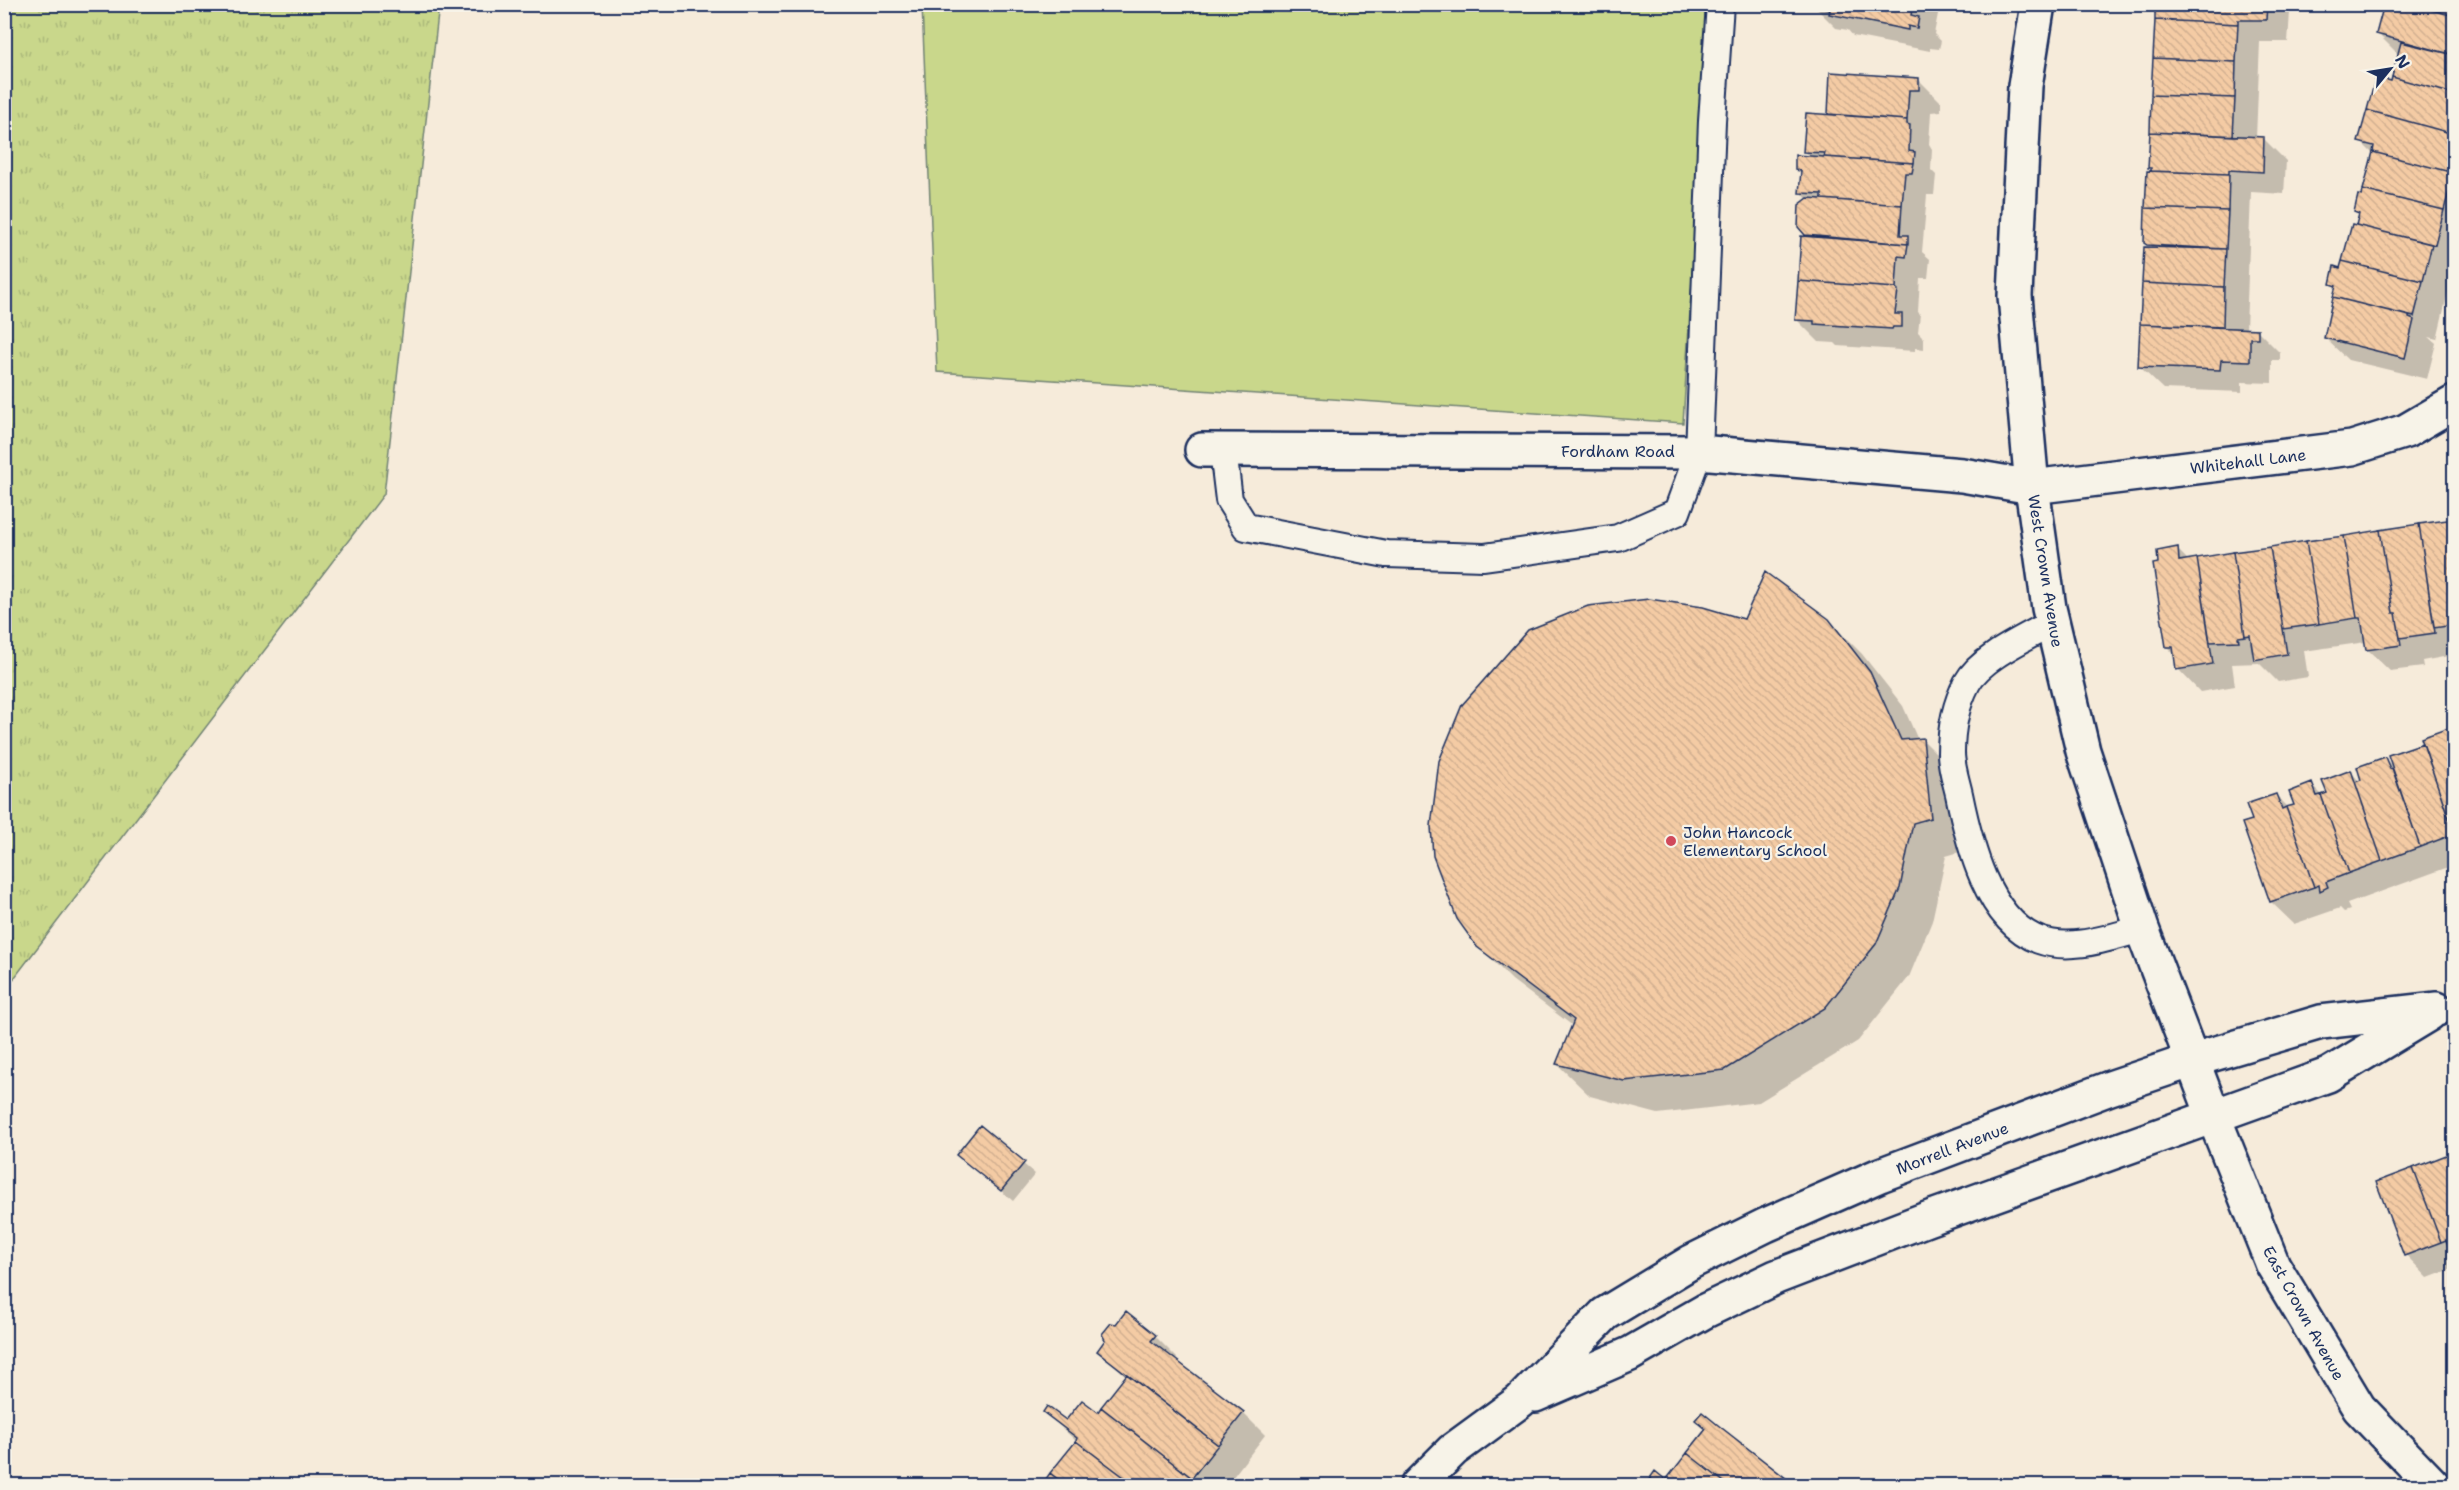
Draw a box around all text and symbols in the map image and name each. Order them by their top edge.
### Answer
north arrow [2360,39,2420,99]
text: N [2390,51,2415,72]
street label: Fordham Road [1561,441,1675,462]
street label: Whitehall Lane [2189,444,2307,479]
street label: West Crown Avenue [2023,493,2068,649]
place label: John Hancock Elementary School [1683,822,1827,861]
marker: John Hancock Elementary School [1664,834,1678,848]
street label: Morrell Avenue [1893,1117,2011,1180]
street label: East Crown Avenue [2258,1242,2349,1384]

